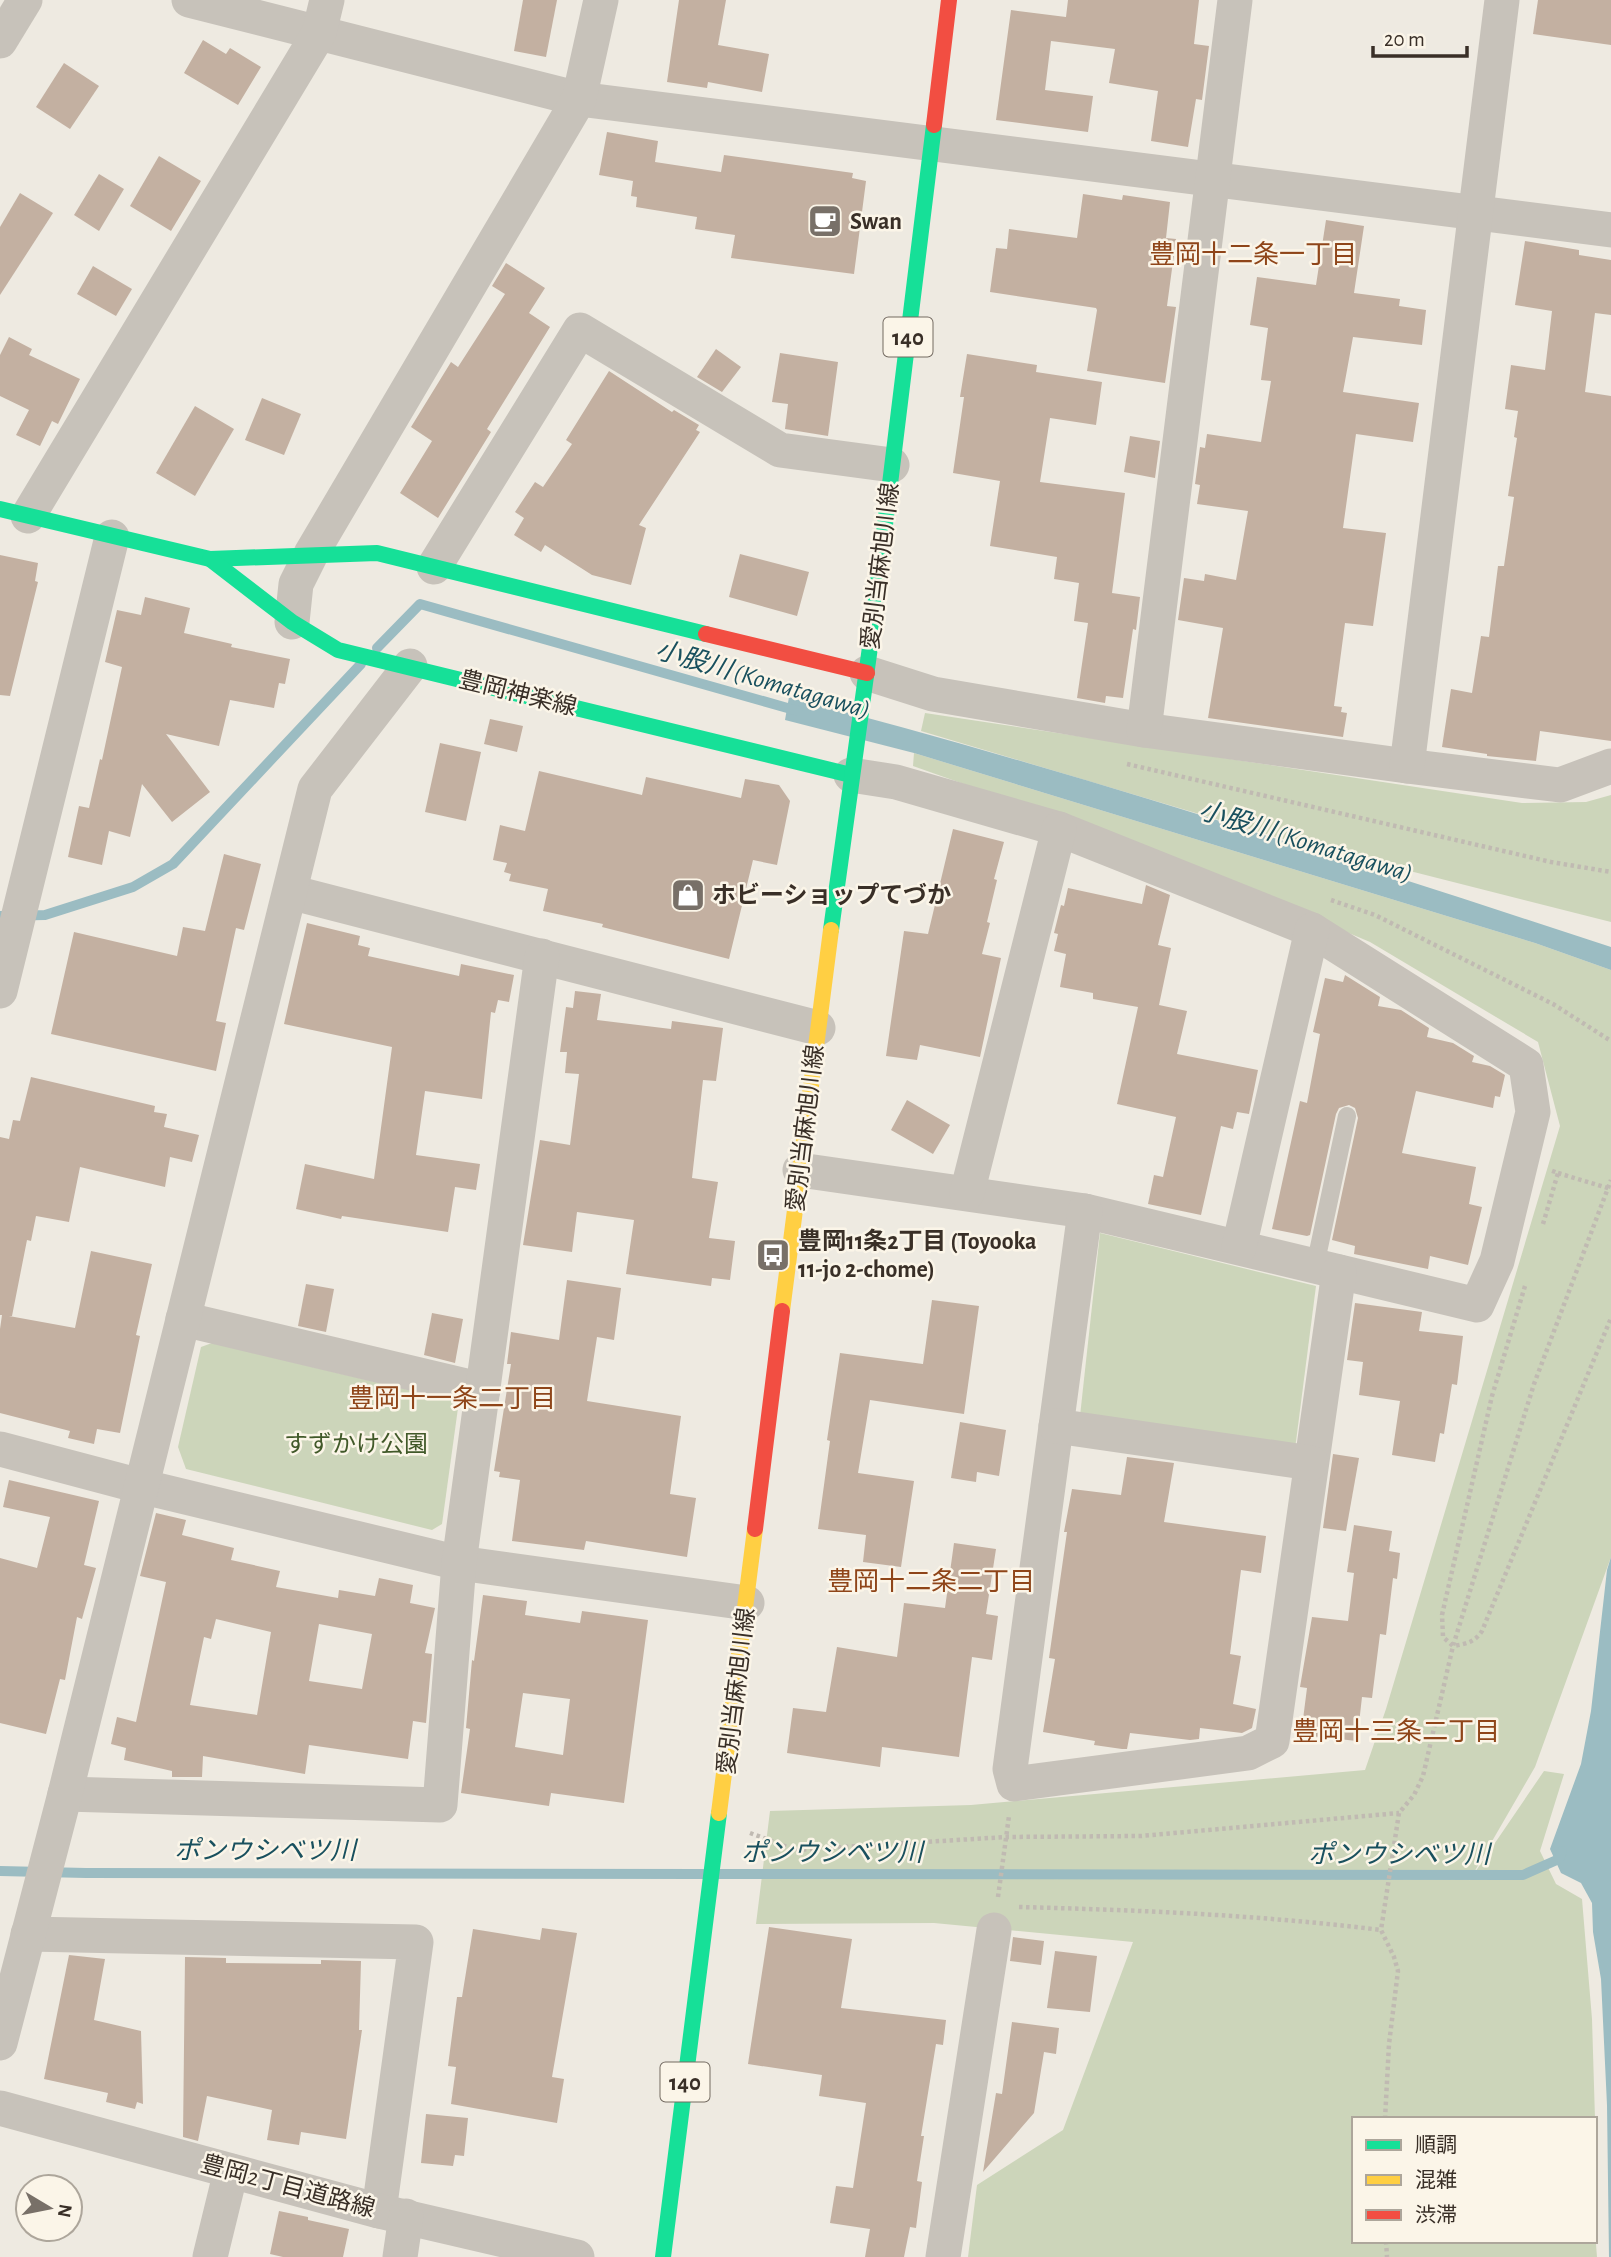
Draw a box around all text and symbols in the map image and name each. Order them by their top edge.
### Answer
scale bar [1373,14,1468,58]
text: 20 m [1384,29,1425,50]
cafe icon: Swan [806,202,844,240]
place label: Swan [850,210,902,234]
district label: 豊岡十二条一丁目 [1149,240,1357,268]
road number: 140 [884,318,932,356]
street label: 愛別当麻旭川線 [857,481,903,651]
water label: 小股川 (Komatagawa) [653,636,873,723]
street label: 豊岡神楽線 [457,666,579,720]
water label: 小股川 (Komatagawa) [1196,796,1416,887]
shop icon: ホビーショップてづか [669,876,707,914]
place label: ホビーショップてづか [712,882,951,908]
street label: 愛別当麻旭川線 [782,1043,828,1213]
place label: 豊岡11条2丁目 (Toyooka 11-jo 2-chome) [798,1228,1037,1282]
bus stop icon: 豊岡11条2丁目 (Toyooka 11-jo 2-chome) [754,1236,792,1274]
district label: 豊岡十一条二丁目 [348,1384,556,1412]
park label: すずかけ公園 [284,1432,428,1457]
district label: 豊岡十二条二丁目 [827,1567,1035,1595]
street label: 愛別当麻旭川線 [713,1606,759,1776]
district label: 豊岡十三条二丁目 [1292,1717,1500,1745]
water label: ポンウシベツ川 [174,1836,359,1864]
water label: ポンウシベツ川 [741,1838,926,1866]
water label: ポンウシベツ川 [1308,1840,1493,1868]
road number: 140 [660,2062,710,2102]
legend [1352,2117,1597,2243]
text: 順調 [1415,2134,1457,2156]
street label: 豊岡2丁目道路線 [198,2150,378,2222]
text: 混雑 [1415,2169,1457,2191]
north arrow [14,2173,84,2243]
text: N [54,2203,75,2219]
text: 渋滞 [1415,2204,1457,2226]

